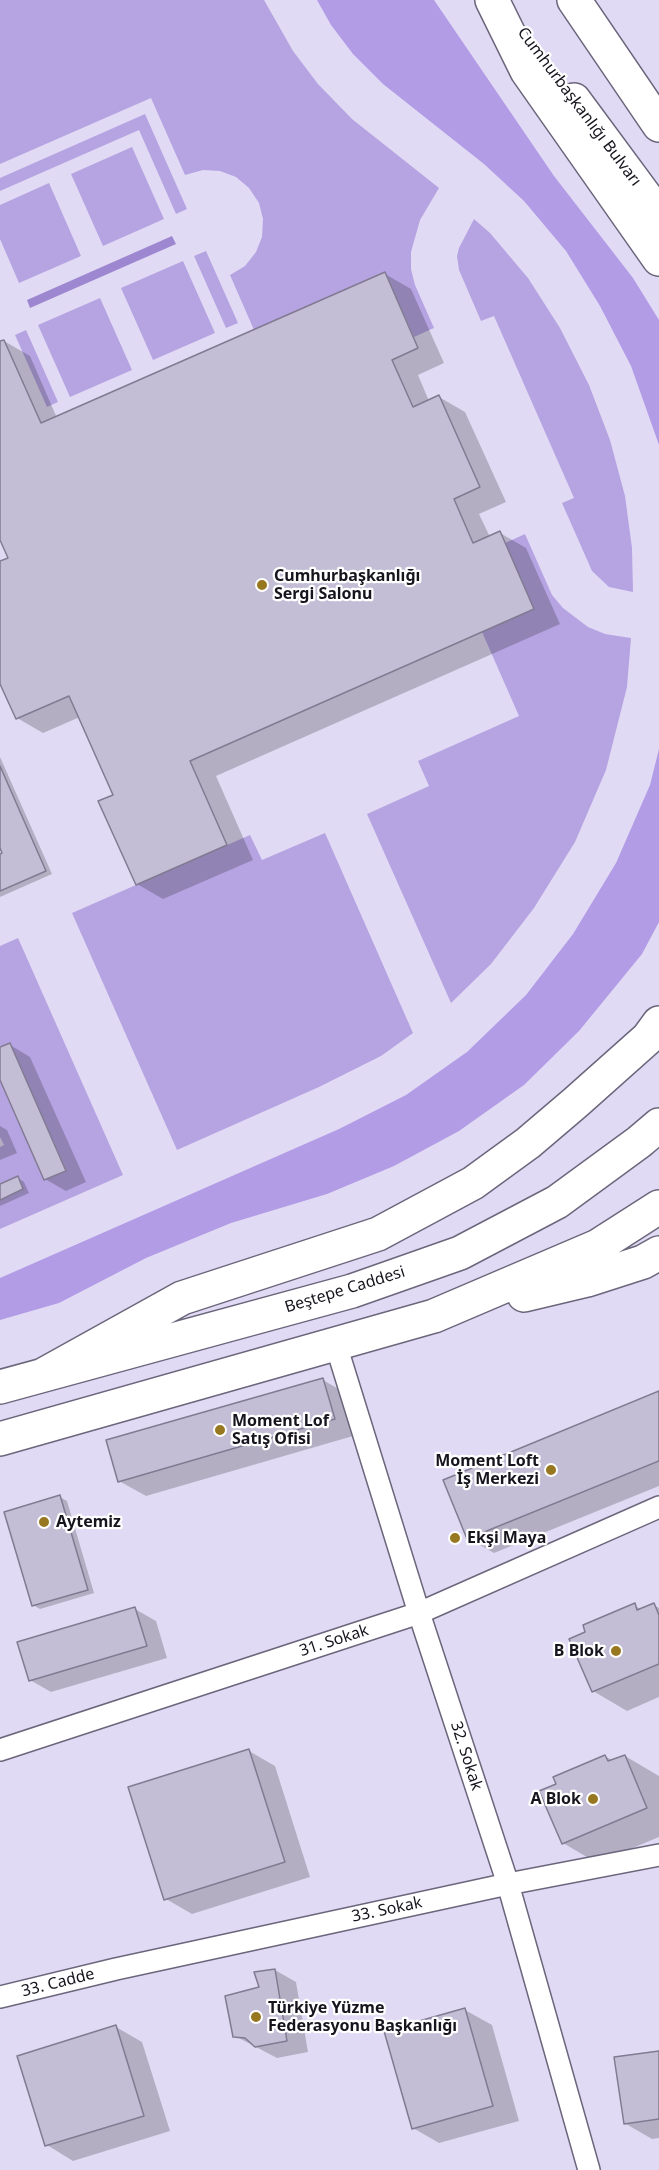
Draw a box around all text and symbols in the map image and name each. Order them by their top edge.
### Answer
street label: Cumhurbaşkanlığı Bulvarı [513,24,645,190]
place label: Cumhurbaşkanlığı Sergi Salonu [274,566,420,604]
marker: Cumhurbaşkanlığı Sergi Salonu [255,578,269,592]
street label: Beştepe Caddesi [283,1263,407,1317]
place label: Moment Lof Satış Ofisi [232,1411,329,1449]
marker: Moment Lof Satış Ofisi [213,1423,227,1437]
place label: Moment Loft İş Merkezi [435,1451,539,1489]
marker: Moment Loft İş Merkezi [544,1463,558,1477]
place label: Aytemiz [56,1512,121,1532]
marker: Aytemiz [37,1515,51,1529]
place label: Ekşi Maya [467,1528,546,1548]
marker: Ekşi Maya [448,1531,462,1545]
street label: 31. Sokak [297,1621,371,1661]
place label: B Blok [554,1641,604,1661]
marker: B Blok [609,1644,623,1658]
street label: 32. Sokak [446,1719,486,1793]
place label: A Blok [530,1789,581,1809]
marker: A Blok [586,1792,600,1806]
street label: 33. Sokak [350,1893,424,1927]
street label: 33. Cadde [20,1965,96,2001]
place label: Türkiye Yüzme Federasyonu Başkanlığı [268,1998,457,2036]
marker: Türkiye Yüzme Federasyonu Başkanlığı [249,2010,263,2024]

